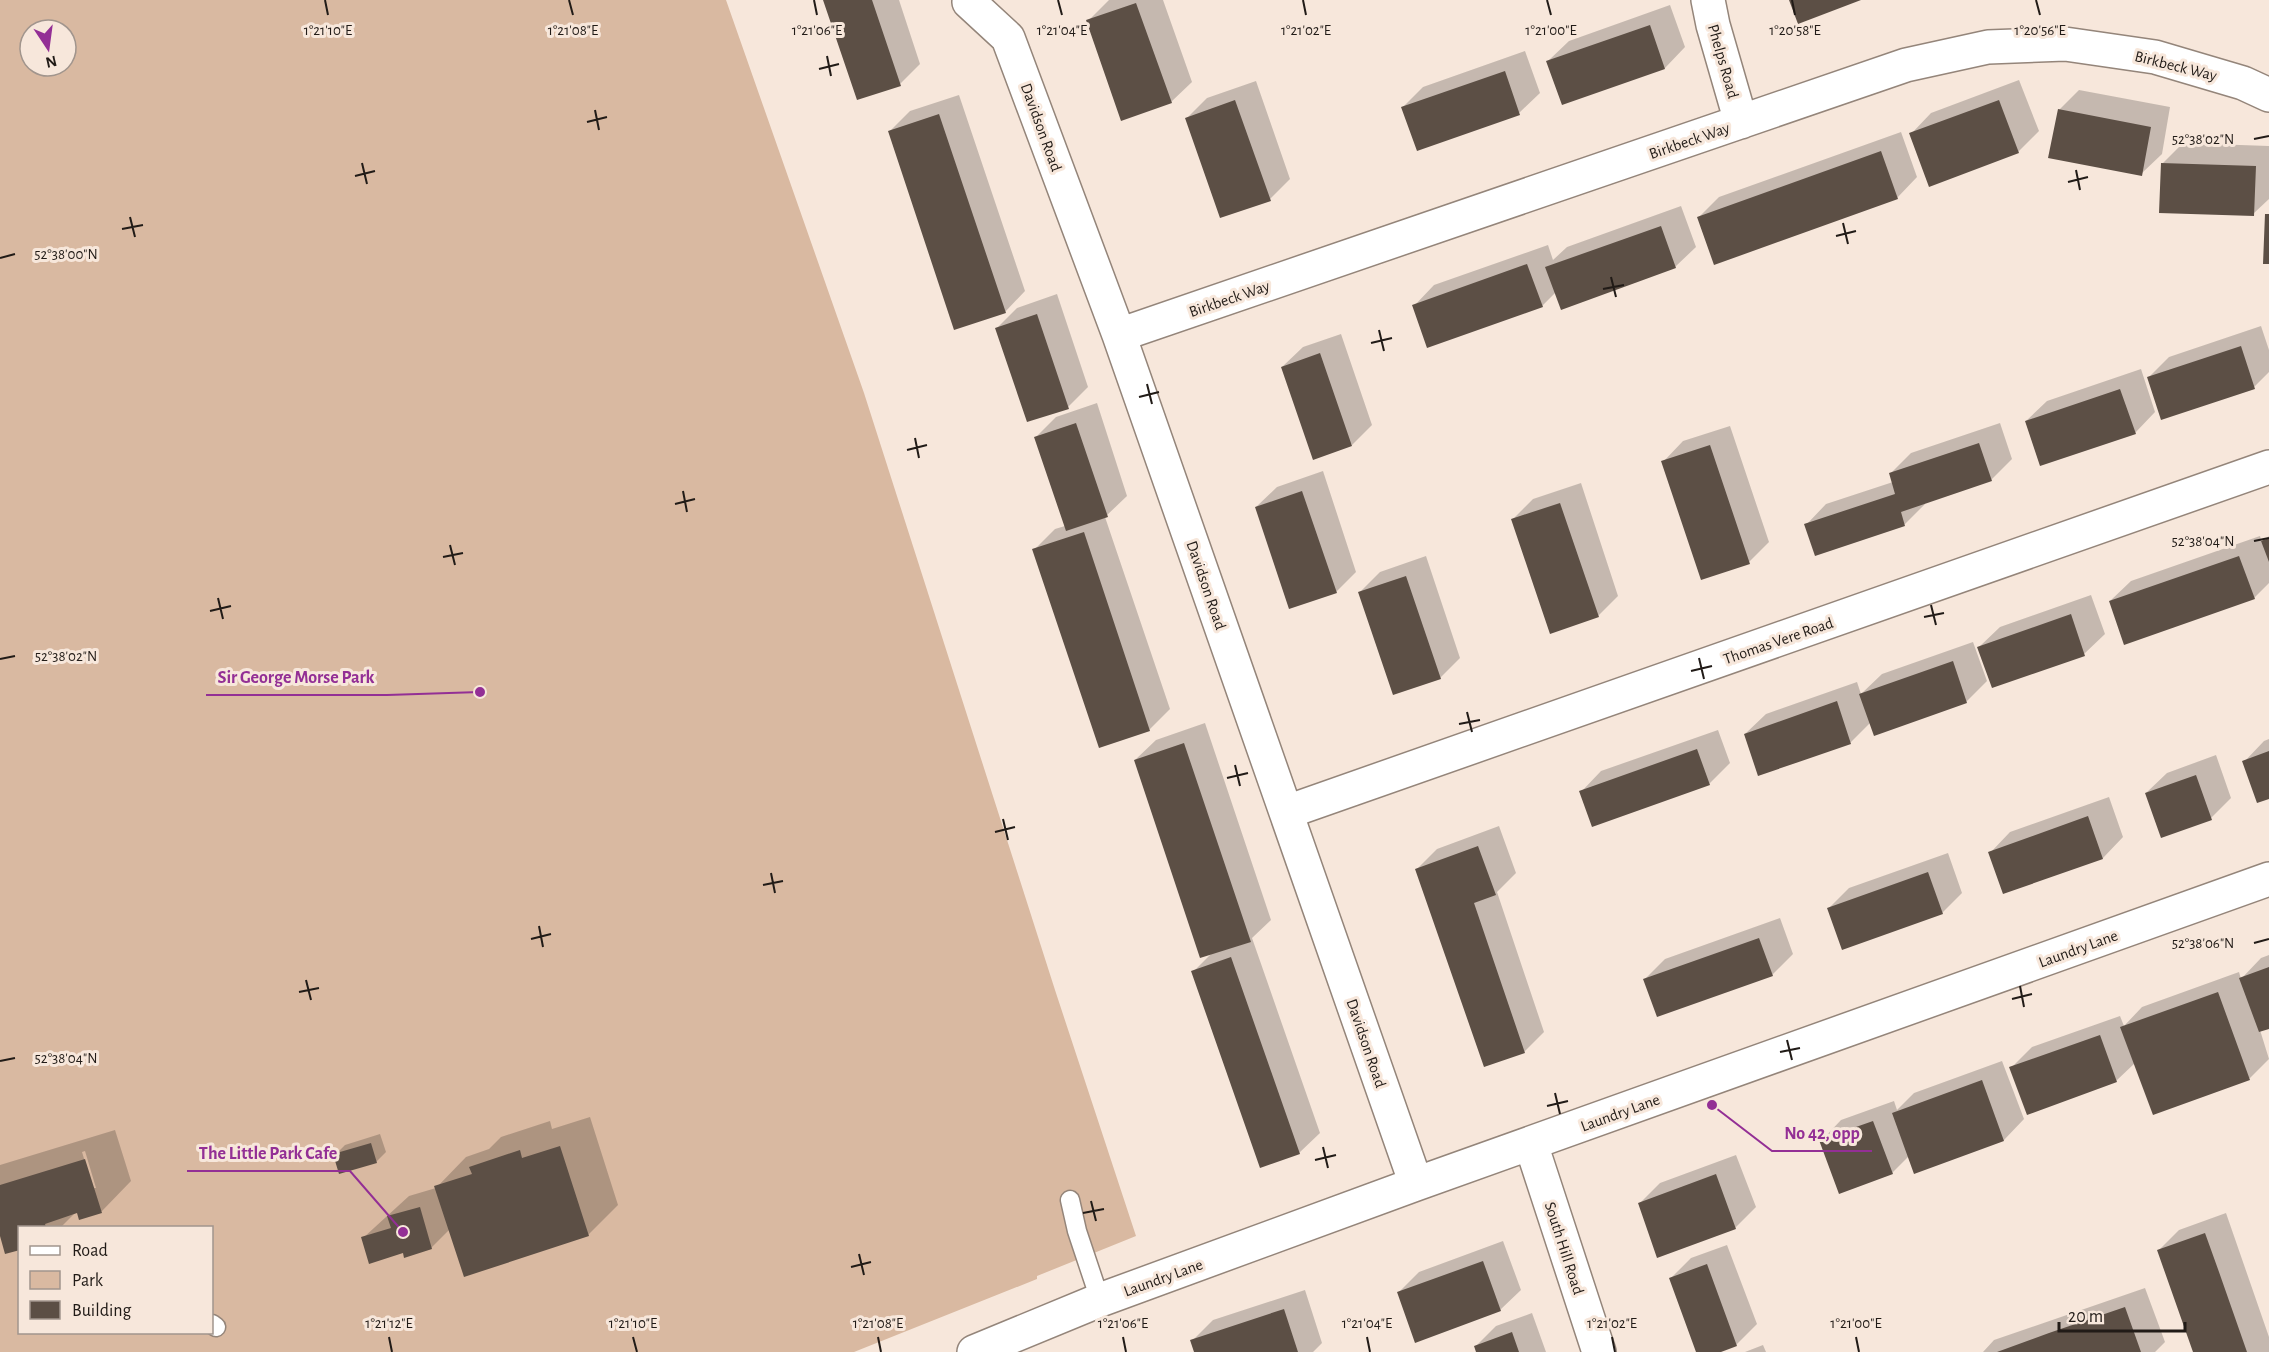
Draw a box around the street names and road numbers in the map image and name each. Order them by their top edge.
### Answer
street label: Phelps Road [1705,22,1741,100]
street label: Birkbeck Way [2133,48,2219,85]
street label: Davidson Road [1018,81,1064,174]
street label: Birkbeck Way [1647,120,1732,163]
street label: Birkbeck Way [1187,278,1272,321]
street label: Davidson Road [1183,539,1229,632]
street label: Thomas Vere Road [1721,615,1835,667]
street label: Laundry Lane [2037,927,2120,972]
street label: Davidson Road [1343,997,1389,1090]
street label: Laundry Lane [1579,1091,1662,1136]
street label: South Hill Road [1542,1200,1587,1297]
street label: Laundry Lane [1122,1256,1205,1301]

